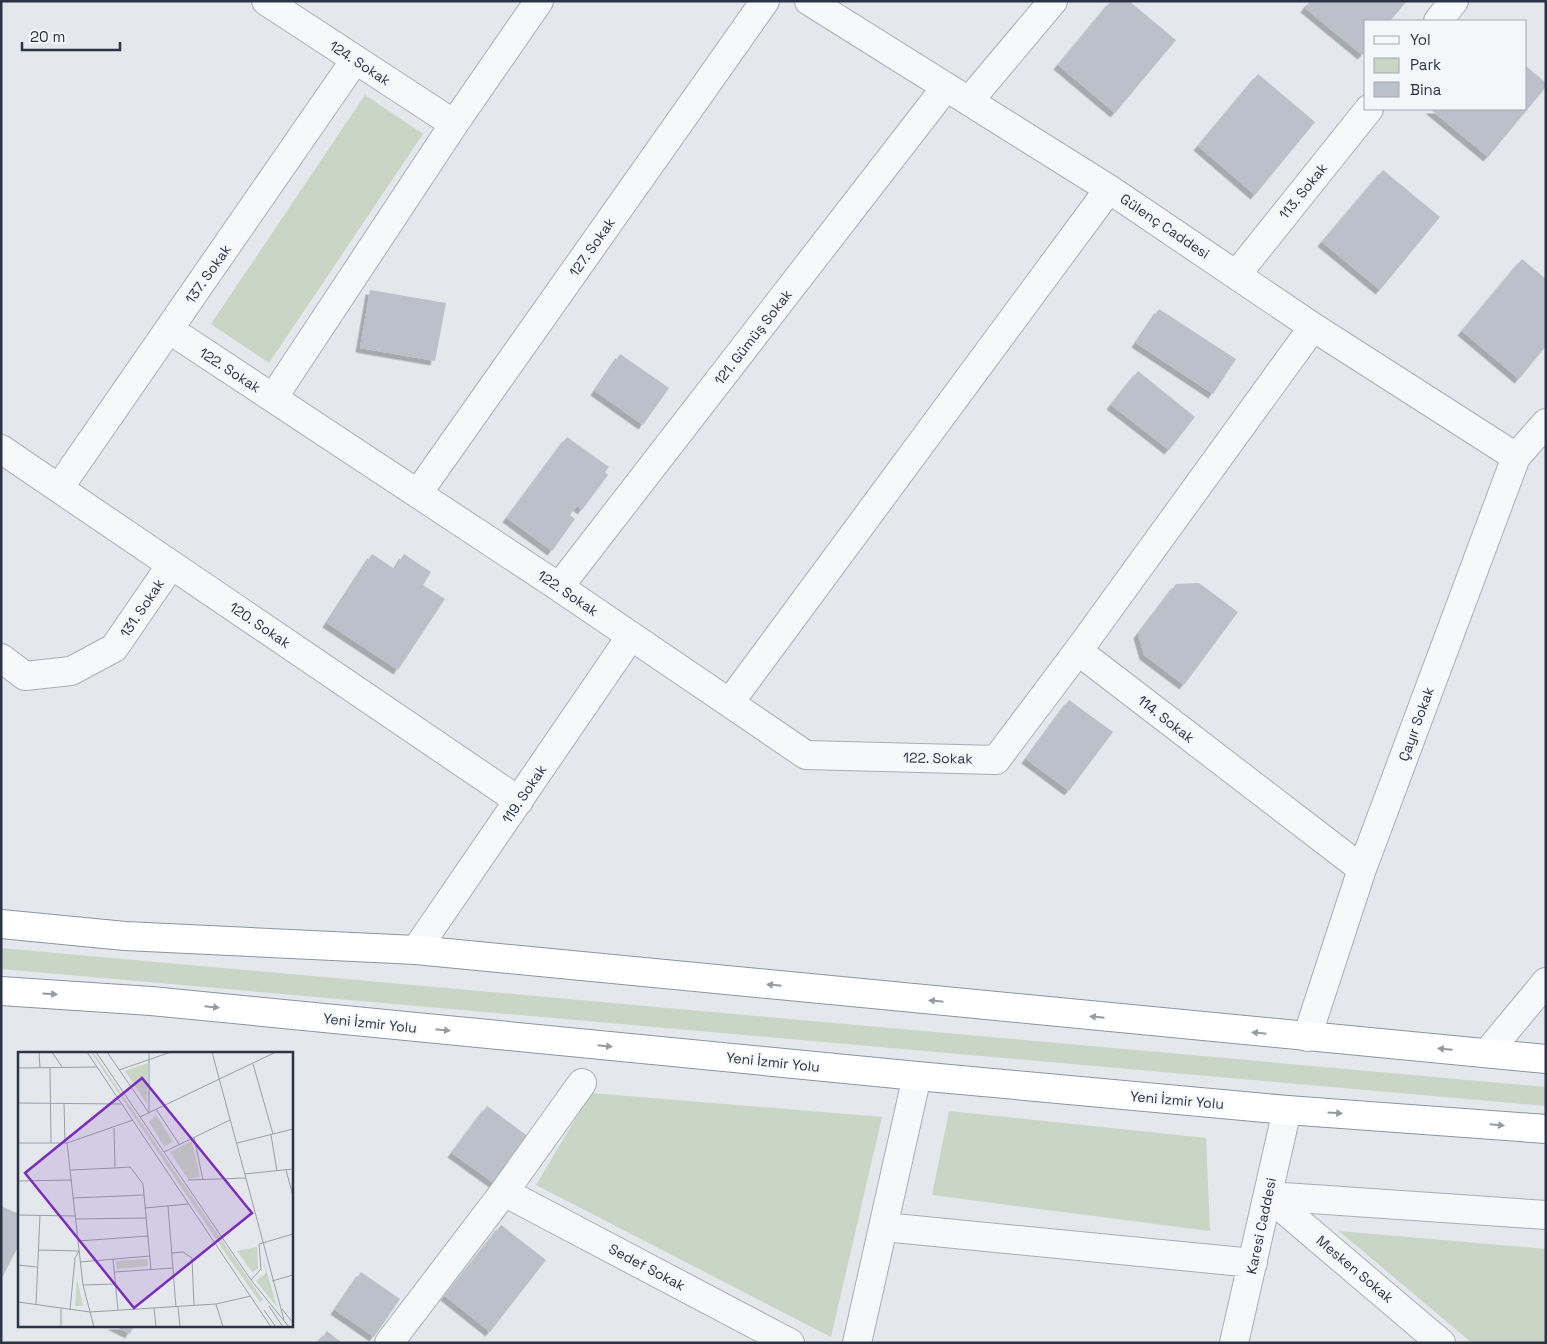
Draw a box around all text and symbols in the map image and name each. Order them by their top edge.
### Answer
scale bar [22,20,120,52]
legend [1364,20,1527,110]
text: 20 m [30,27,65,46]
text: Yol [1410,30,1431,49]
street label: 124. Sokak [326,37,394,90]
text: Park [1410,55,1441,74]
text: Bina [1410,80,1442,99]
street label: 113. Sokak [1275,159,1331,223]
street label: Gülenç Caddesi [1117,189,1213,263]
street label: 127. Sokak [565,214,619,280]
street label: 137. Sokak [181,241,235,307]
street label: 121. Gümüş Sokak [710,285,796,388]
street label: 122. Sokak [196,343,264,397]
street label: 122. Sokak [534,566,602,620]
street label: 131. Sokak [116,575,168,641]
street label: 120. Sokak [226,598,294,652]
street label: Çayır Sokak [1394,684,1438,764]
street label: 114. Sokak [1134,691,1198,747]
street label: 122. Sokak [903,748,973,768]
street label: 119. Sokak [498,761,550,827]
one-way arrow [765,981,781,989]
one-way arrow [42,991,58,999]
one-way arrow [927,997,943,1005]
one-way arrow [204,1003,220,1011]
street label: Yeni İzmir Yolu [322,1009,418,1037]
one-way arrow [1089,1013,1105,1021]
one-way arrow [436,1026,452,1034]
one-way arrow [1251,1028,1267,1036]
one-way arrow [597,1042,613,1050]
one-way arrow [1437,1045,1453,1053]
street label: Yeni İzmir Yolu [725,1048,821,1076]
inset map [18,1052,292,1326]
street label: Yeni İzmir Yolu [1129,1087,1225,1113]
one-way arrow [1328,1109,1344,1117]
one-way arrow [1490,1121,1506,1129]
street label: Karesi Caddesi [1242,1176,1280,1276]
street label: Mesken Sokak [1313,1231,1398,1307]
street label: Sedef Sokak [606,1239,689,1295]

